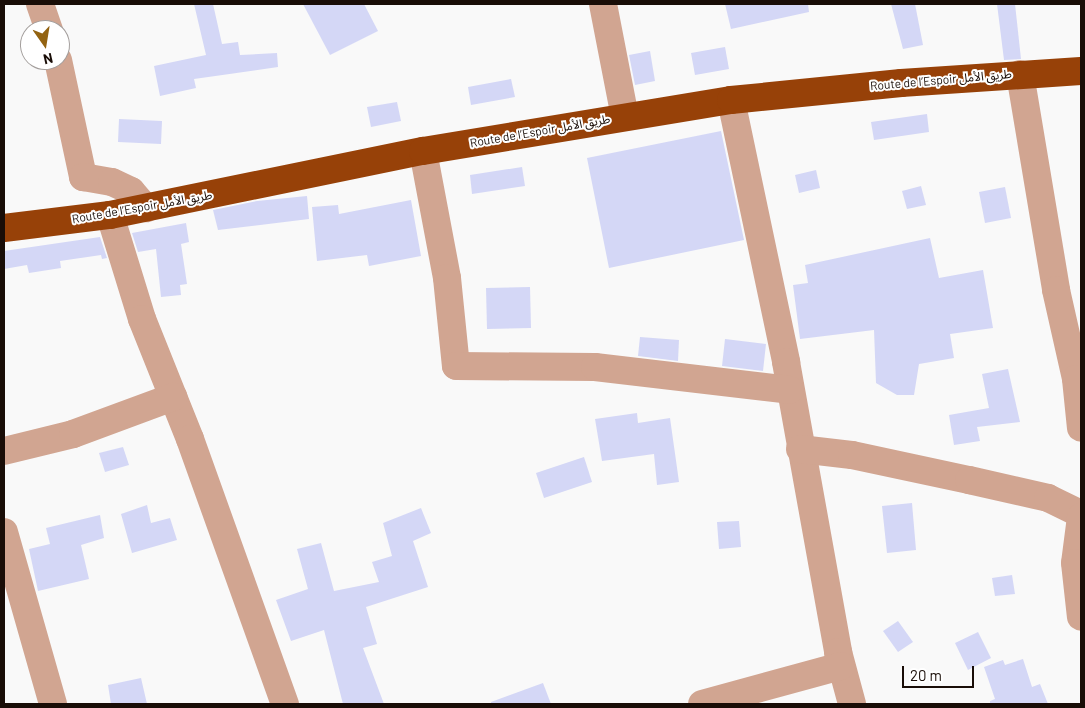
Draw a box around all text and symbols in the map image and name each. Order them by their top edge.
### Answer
north arrow [20,20,70,70]
text: N [42,50,55,68]
street label: Route de l’Espoir طريق الأمل [870,67,1012,93]
street label: Route de l’Espoir طريق الأمل [469,112,611,150]
street label: Route de l’Espoir طريق الأمل [71,188,213,226]
scale bar [905,656,978,688]
text: 20 m [910,666,942,684]

